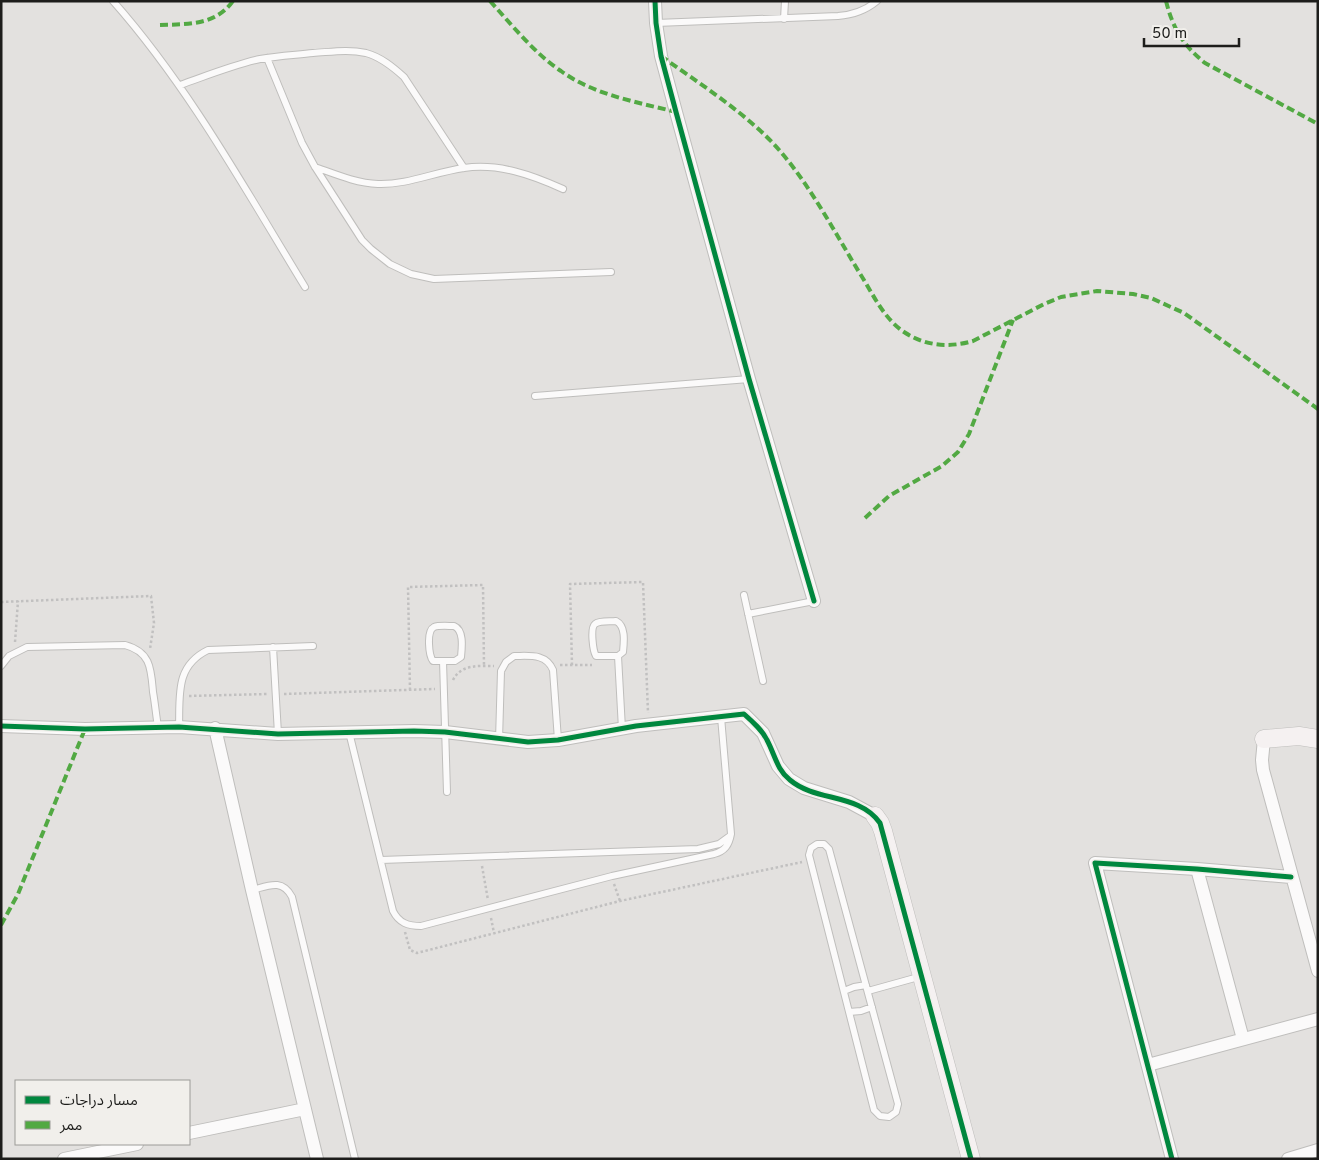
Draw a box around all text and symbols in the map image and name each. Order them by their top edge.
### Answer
scale bar [1144,15,1239,47]
text: 50 m [1152,25,1187,44]
legend [15,1080,190,1145]
text: مسار دراجات [60,1092,138,1111]
text: ممر [59,1117,83,1136]

